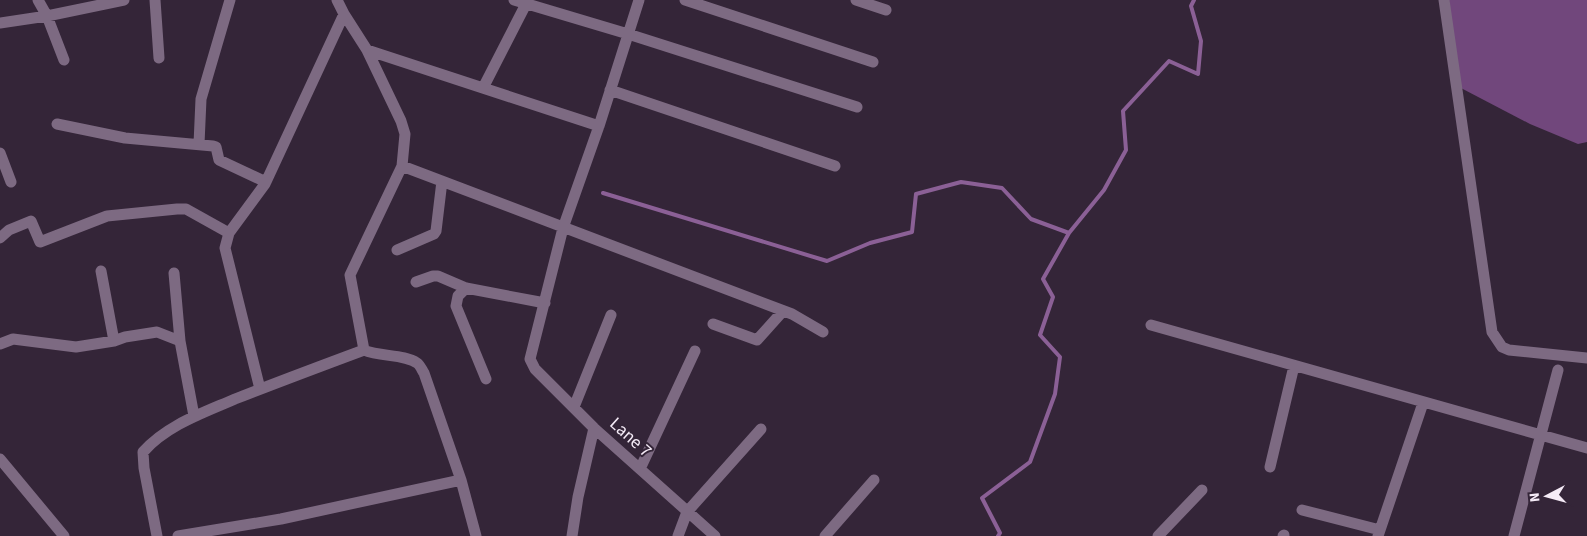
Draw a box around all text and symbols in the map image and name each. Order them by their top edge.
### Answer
street label: Lane 7 [604,412,657,463]
north arrow [1522,471,1572,521]
text: N [1525,492,1545,503]

